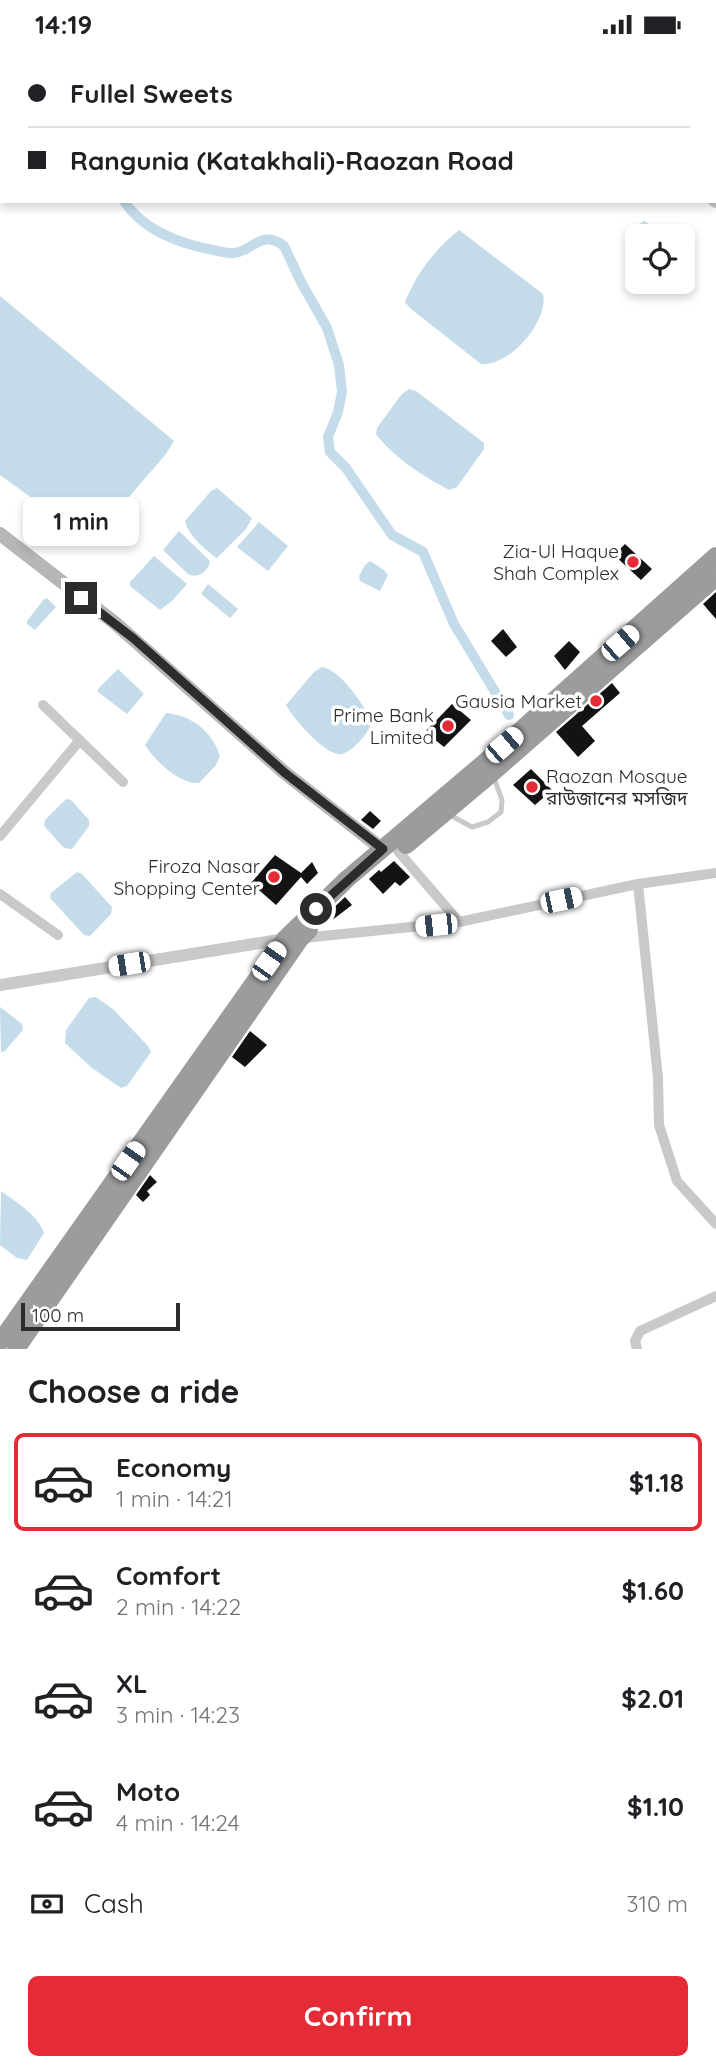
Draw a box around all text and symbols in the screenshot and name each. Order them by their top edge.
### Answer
text: 14:19 [35,8,92,41]
text: Fullel Sweets [70,77,233,110]
text: Rangunia (Katakhali)-Raozan Road [70,144,514,177]
map controls [625,224,695,294]
button: locate [625,224,695,294]
callout: 1 min [23,497,139,545]
text: 1 min [53,507,109,536]
place label: Zia-Ul Haque Shah Complex [493,539,619,585]
marker: Zia-Ul Haque Shah Complex [625,554,641,570]
route end [65,582,97,614]
car [598,621,643,665]
place label: Gausia Market [455,689,582,713]
marker: Gausia Market [588,693,604,709]
place label: Prime Bank Limited [333,703,434,749]
marker: Prime Bank Limited [440,718,456,734]
car [482,723,527,767]
place label: Raozan Mosque রাউজানের মসজিদ [545,764,688,810]
marker: Raozan Mosque রাউজানের মসজিদ [524,779,540,795]
place label: Firoza Nasar Shopping Center [113,854,261,900]
marker: Firoza Nasar Shopping Center [266,869,282,885]
car [539,885,584,915]
route start [300,893,332,925]
car [415,912,458,938]
car [249,938,290,984]
car [107,950,152,978]
car [108,1138,149,1184]
scale bar [21,1300,180,1332]
text: 100 m [32,1303,84,1327]
text: Choose a ride [28,1371,240,1411]
icon: car [32,1451,95,1514]
text: Economy [116,1451,231,1484]
text: $1.18 [629,1466,684,1499]
text: 1 min · 14:21 [116,1484,233,1513]
icon: car [32,1559,95,1622]
text: Comfort [116,1559,221,1592]
text: $1.60 [622,1574,684,1607]
text: 2 min · 14:22 [116,1592,241,1621]
icon: car [32,1667,95,1730]
text: XL [116,1667,148,1700]
text: $2.01 [621,1682,684,1715]
text: 3 min · 14:23 [116,1700,240,1729]
icon: car [32,1775,95,1838]
text: Moto [116,1775,180,1808]
text: $1.10 [627,1790,684,1823]
text: 4 min · 14:24 [116,1808,240,1837]
icon: cash [28,1885,66,1923]
text: Cash [84,1887,144,1920]
text: 310 m [626,1889,688,1918]
button: Confirm [28,1976,688,2056]

